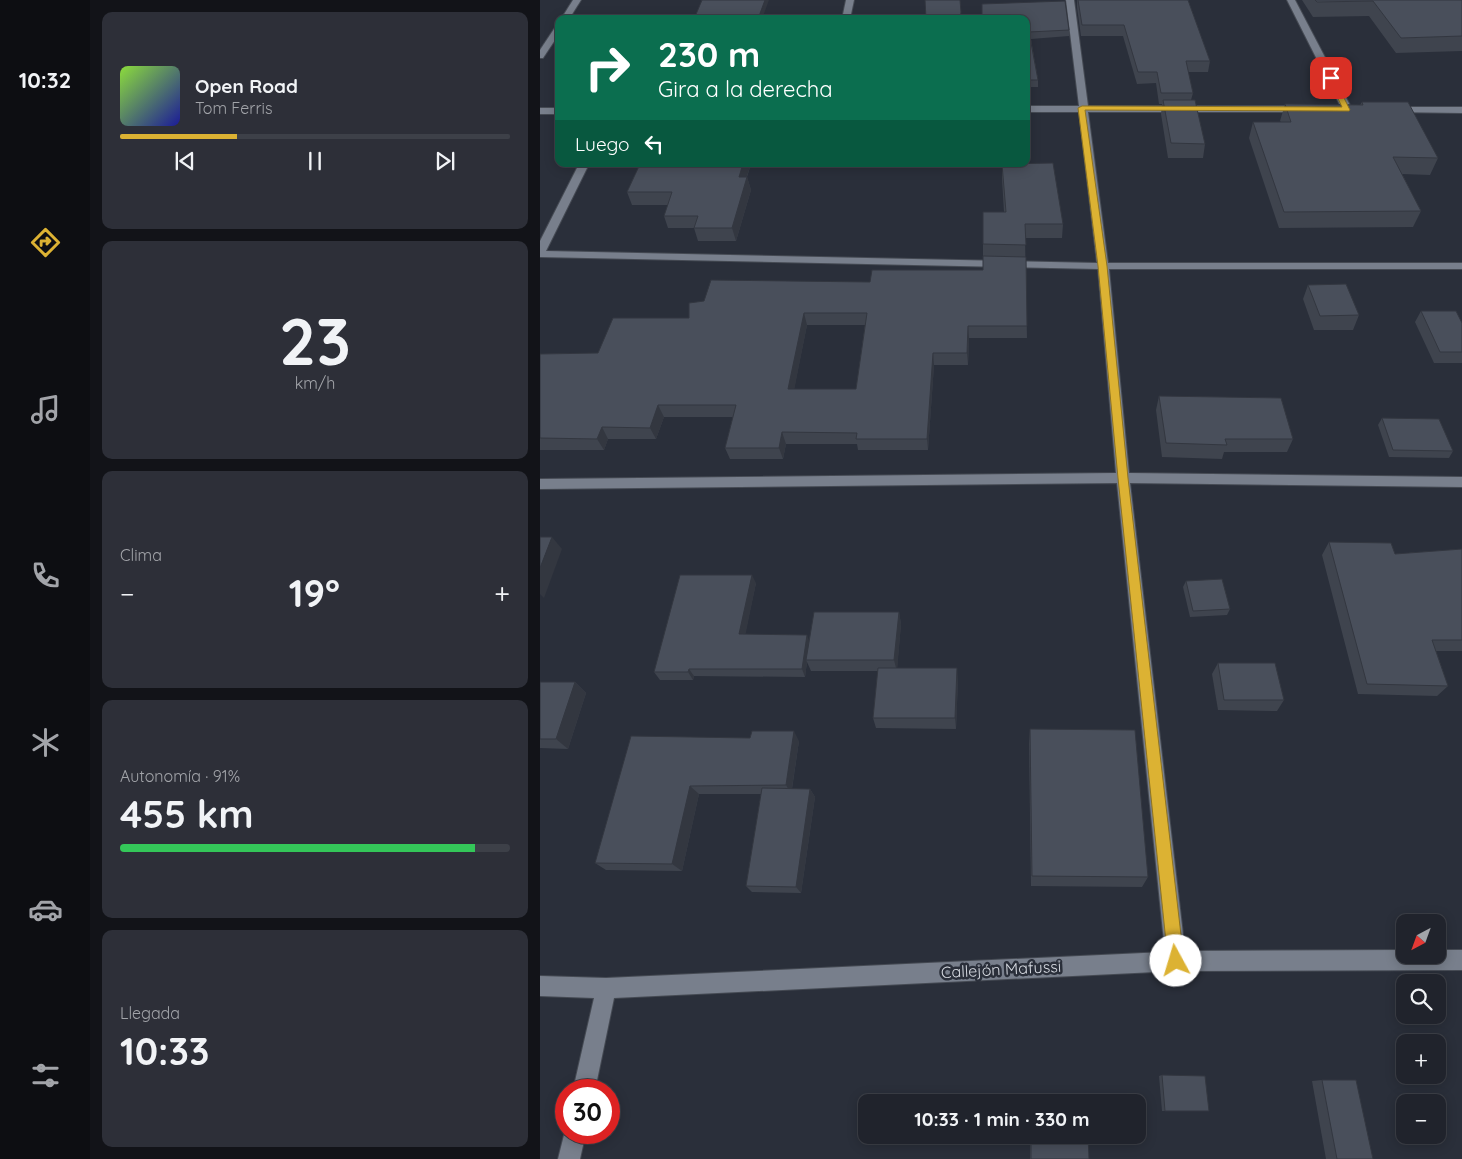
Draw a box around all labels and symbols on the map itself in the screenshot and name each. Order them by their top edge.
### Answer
pin [1310,57,1352,99]
north arrow [1396,914,1446,964]
position arrow [1149,934,1201,986]
street label: Callejón Mafussi [940,956,1062,982]
speed limit sign: 30 [555,1079,620,1144]

